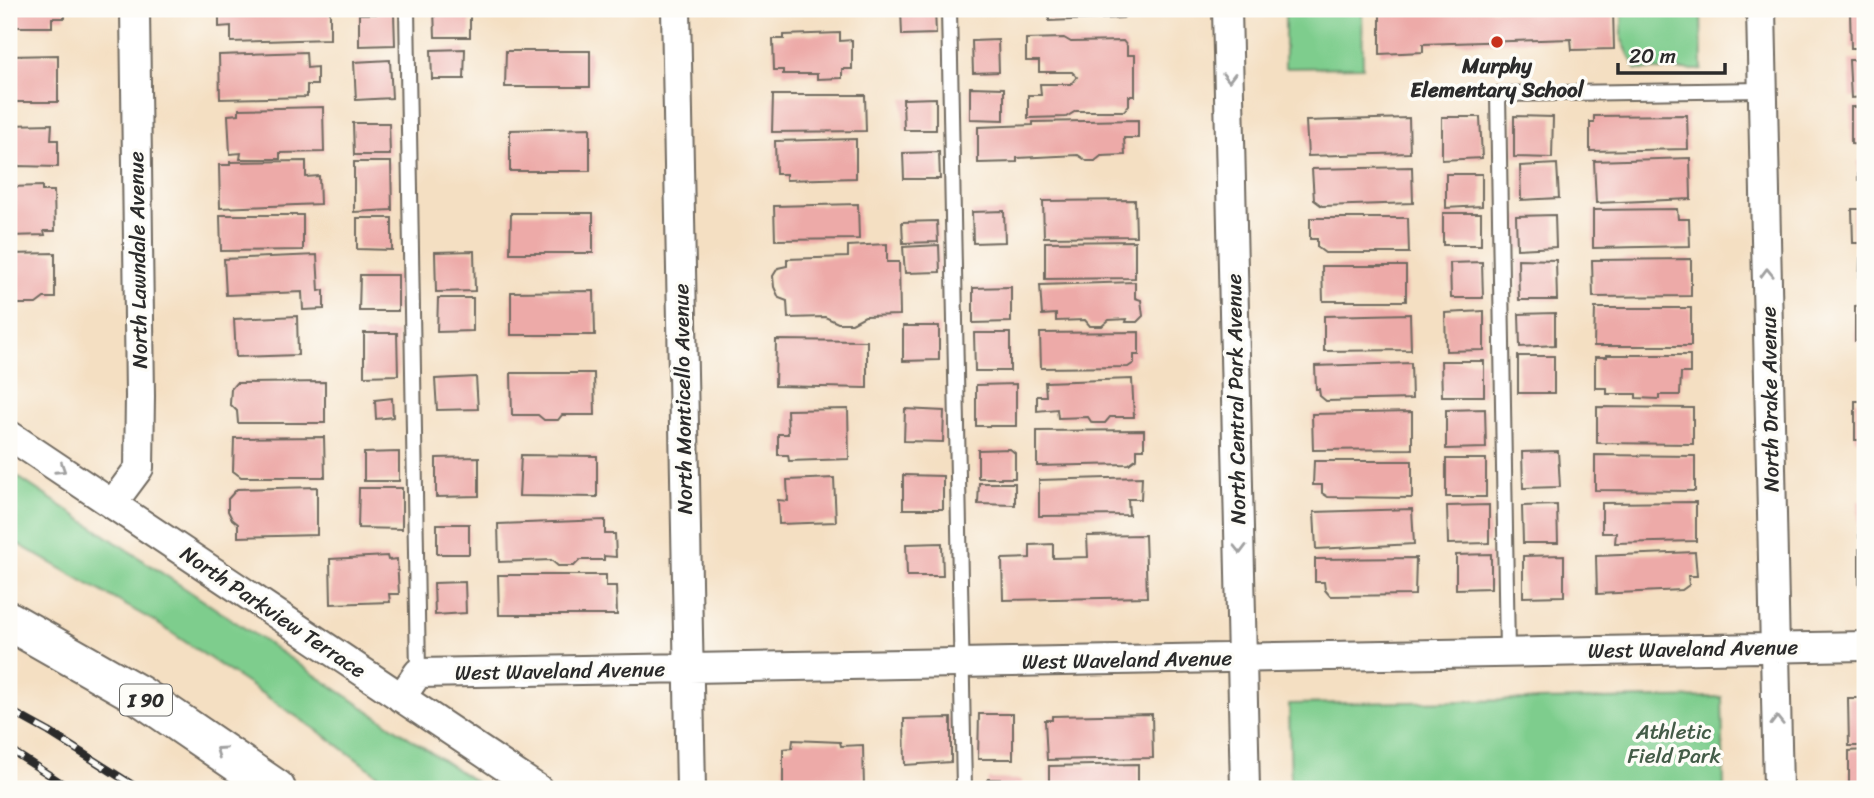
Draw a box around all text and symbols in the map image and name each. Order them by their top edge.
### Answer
scale bar [1618,32,1725,76]
marker: Murphy Elementary School [1489,34,1505,50]
text: 20 m [1629,37,1676,75]
place label: Murphy Elementary School [1410,47,1585,109]
one-way arrow [1221,72,1237,83]
street label: North Lawndale Avenue [117,151,159,369]
one-way arrow [1759,267,1775,278]
street label: North Central Park Avenue [1215,273,1257,525]
street label: North Monticello Avenue [662,283,704,515]
street label: North Drake Avenue [1749,306,1791,492]
one-way arrow [53,461,66,474]
street label: North Parkview Terrace [172,535,374,689]
one-way arrow [1232,544,1247,555]
street label: West Waveland Avenue [1588,628,1799,670]
street label: West Waveland Avenue [1022,639,1233,681]
street label: West Waveland Avenue [455,650,666,692]
road number: I 90 [120,684,172,716]
park label: Athletic Field Park [1627,713,1721,775]
one-way arrow [1769,715,1784,726]
one-way arrow [215,746,228,759]

